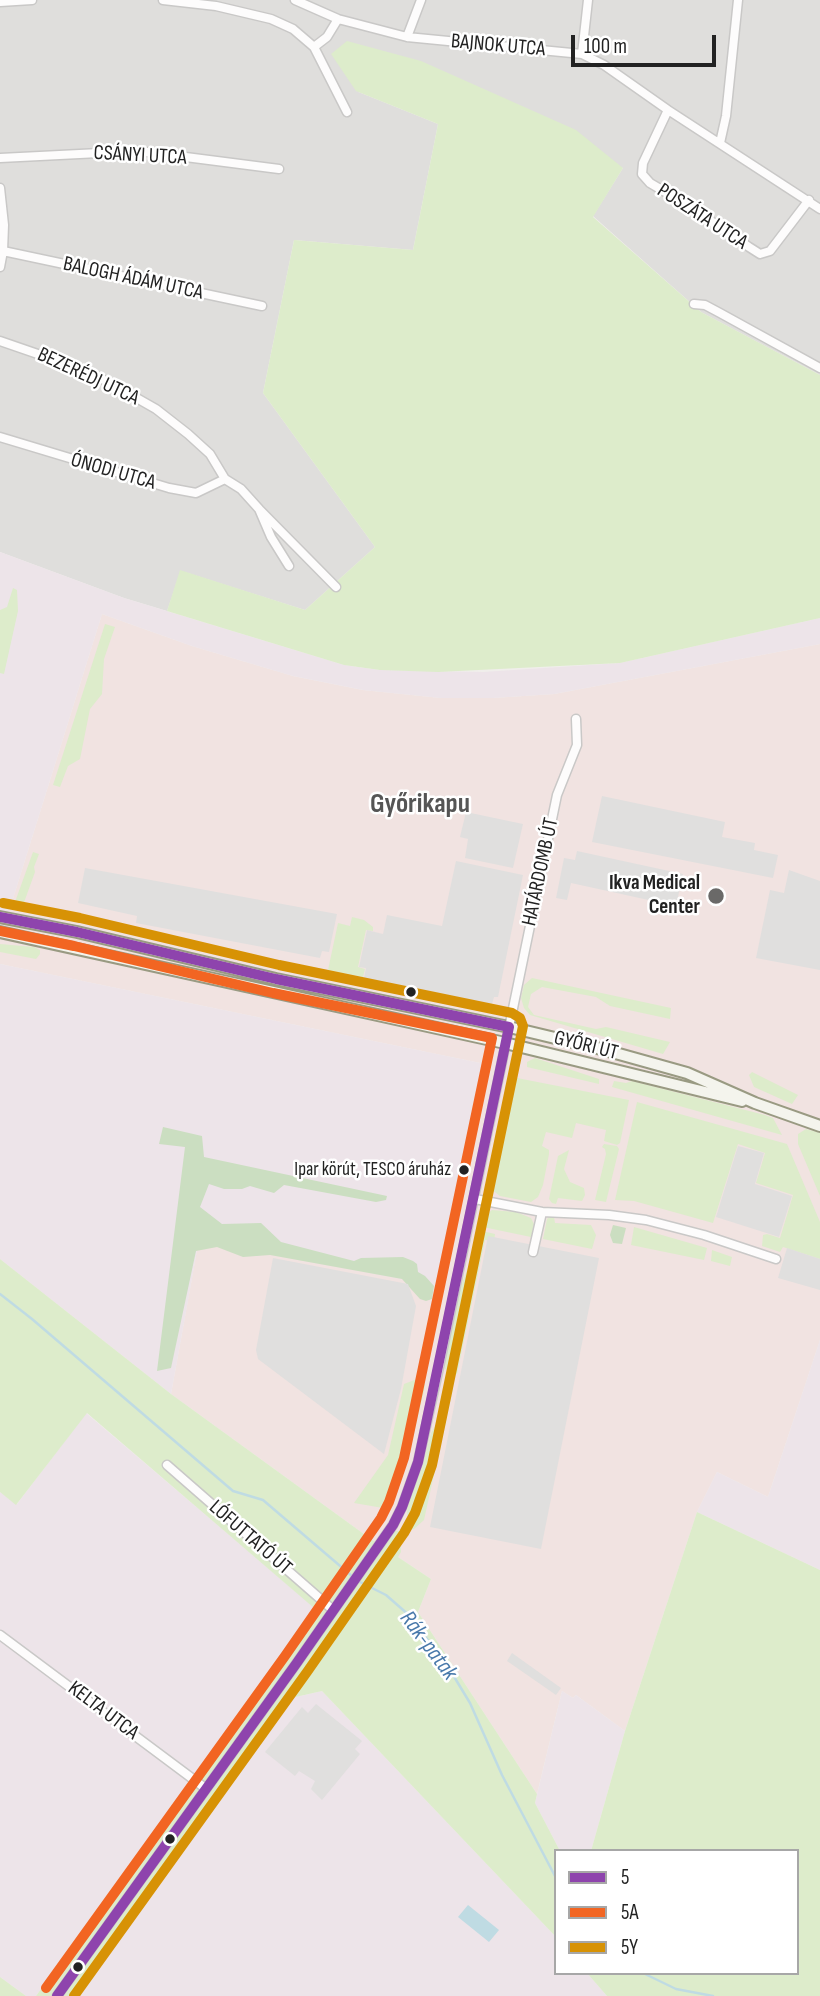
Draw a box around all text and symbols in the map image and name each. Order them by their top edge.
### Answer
scale bar [575,21,720,65]
street label: BAJNOK UTCA [450,29,546,63]
text: 100 m [584,34,627,59]
street label: CSÁNYI UTCA [93,141,187,171]
street label: POSZÁTA UTCA [652,178,752,256]
street label: BALOGH ÁDÁM UTCA [61,252,205,306]
street label: BEZERÉDJ UTCA [33,342,143,412]
street label: ÓNODI UTCA [68,448,158,496]
district label: Győrikapu [370,788,470,822]
street label: HATÁRDOMB ÚT [517,816,565,928]
place label: Ikva Medical Center [609,871,700,921]
marker: Ikva Medical Center [706,886,726,906]
unlabelled marker [404,985,418,999]
street label: GYŐRI ÚT [551,1026,621,1066]
place label: Ipar körút, TESCO áruház [294,1159,451,1181]
marker: Ipar körút, TESCO áruház [457,1163,471,1177]
street label: LÓFUTTATÓ ÚT [203,1495,297,1581]
water label: Rák-patak [393,1606,463,1686]
street label: KELTA UTCA [63,1676,143,1746]
unlabelled marker [163,1832,177,1846]
legend [554,1849,799,1975]
text: 5 [621,1865,629,1890]
text: 5A [621,1900,638,1925]
text: 5Y [621,1935,638,1960]
unlabelled marker [71,1960,85,1974]

